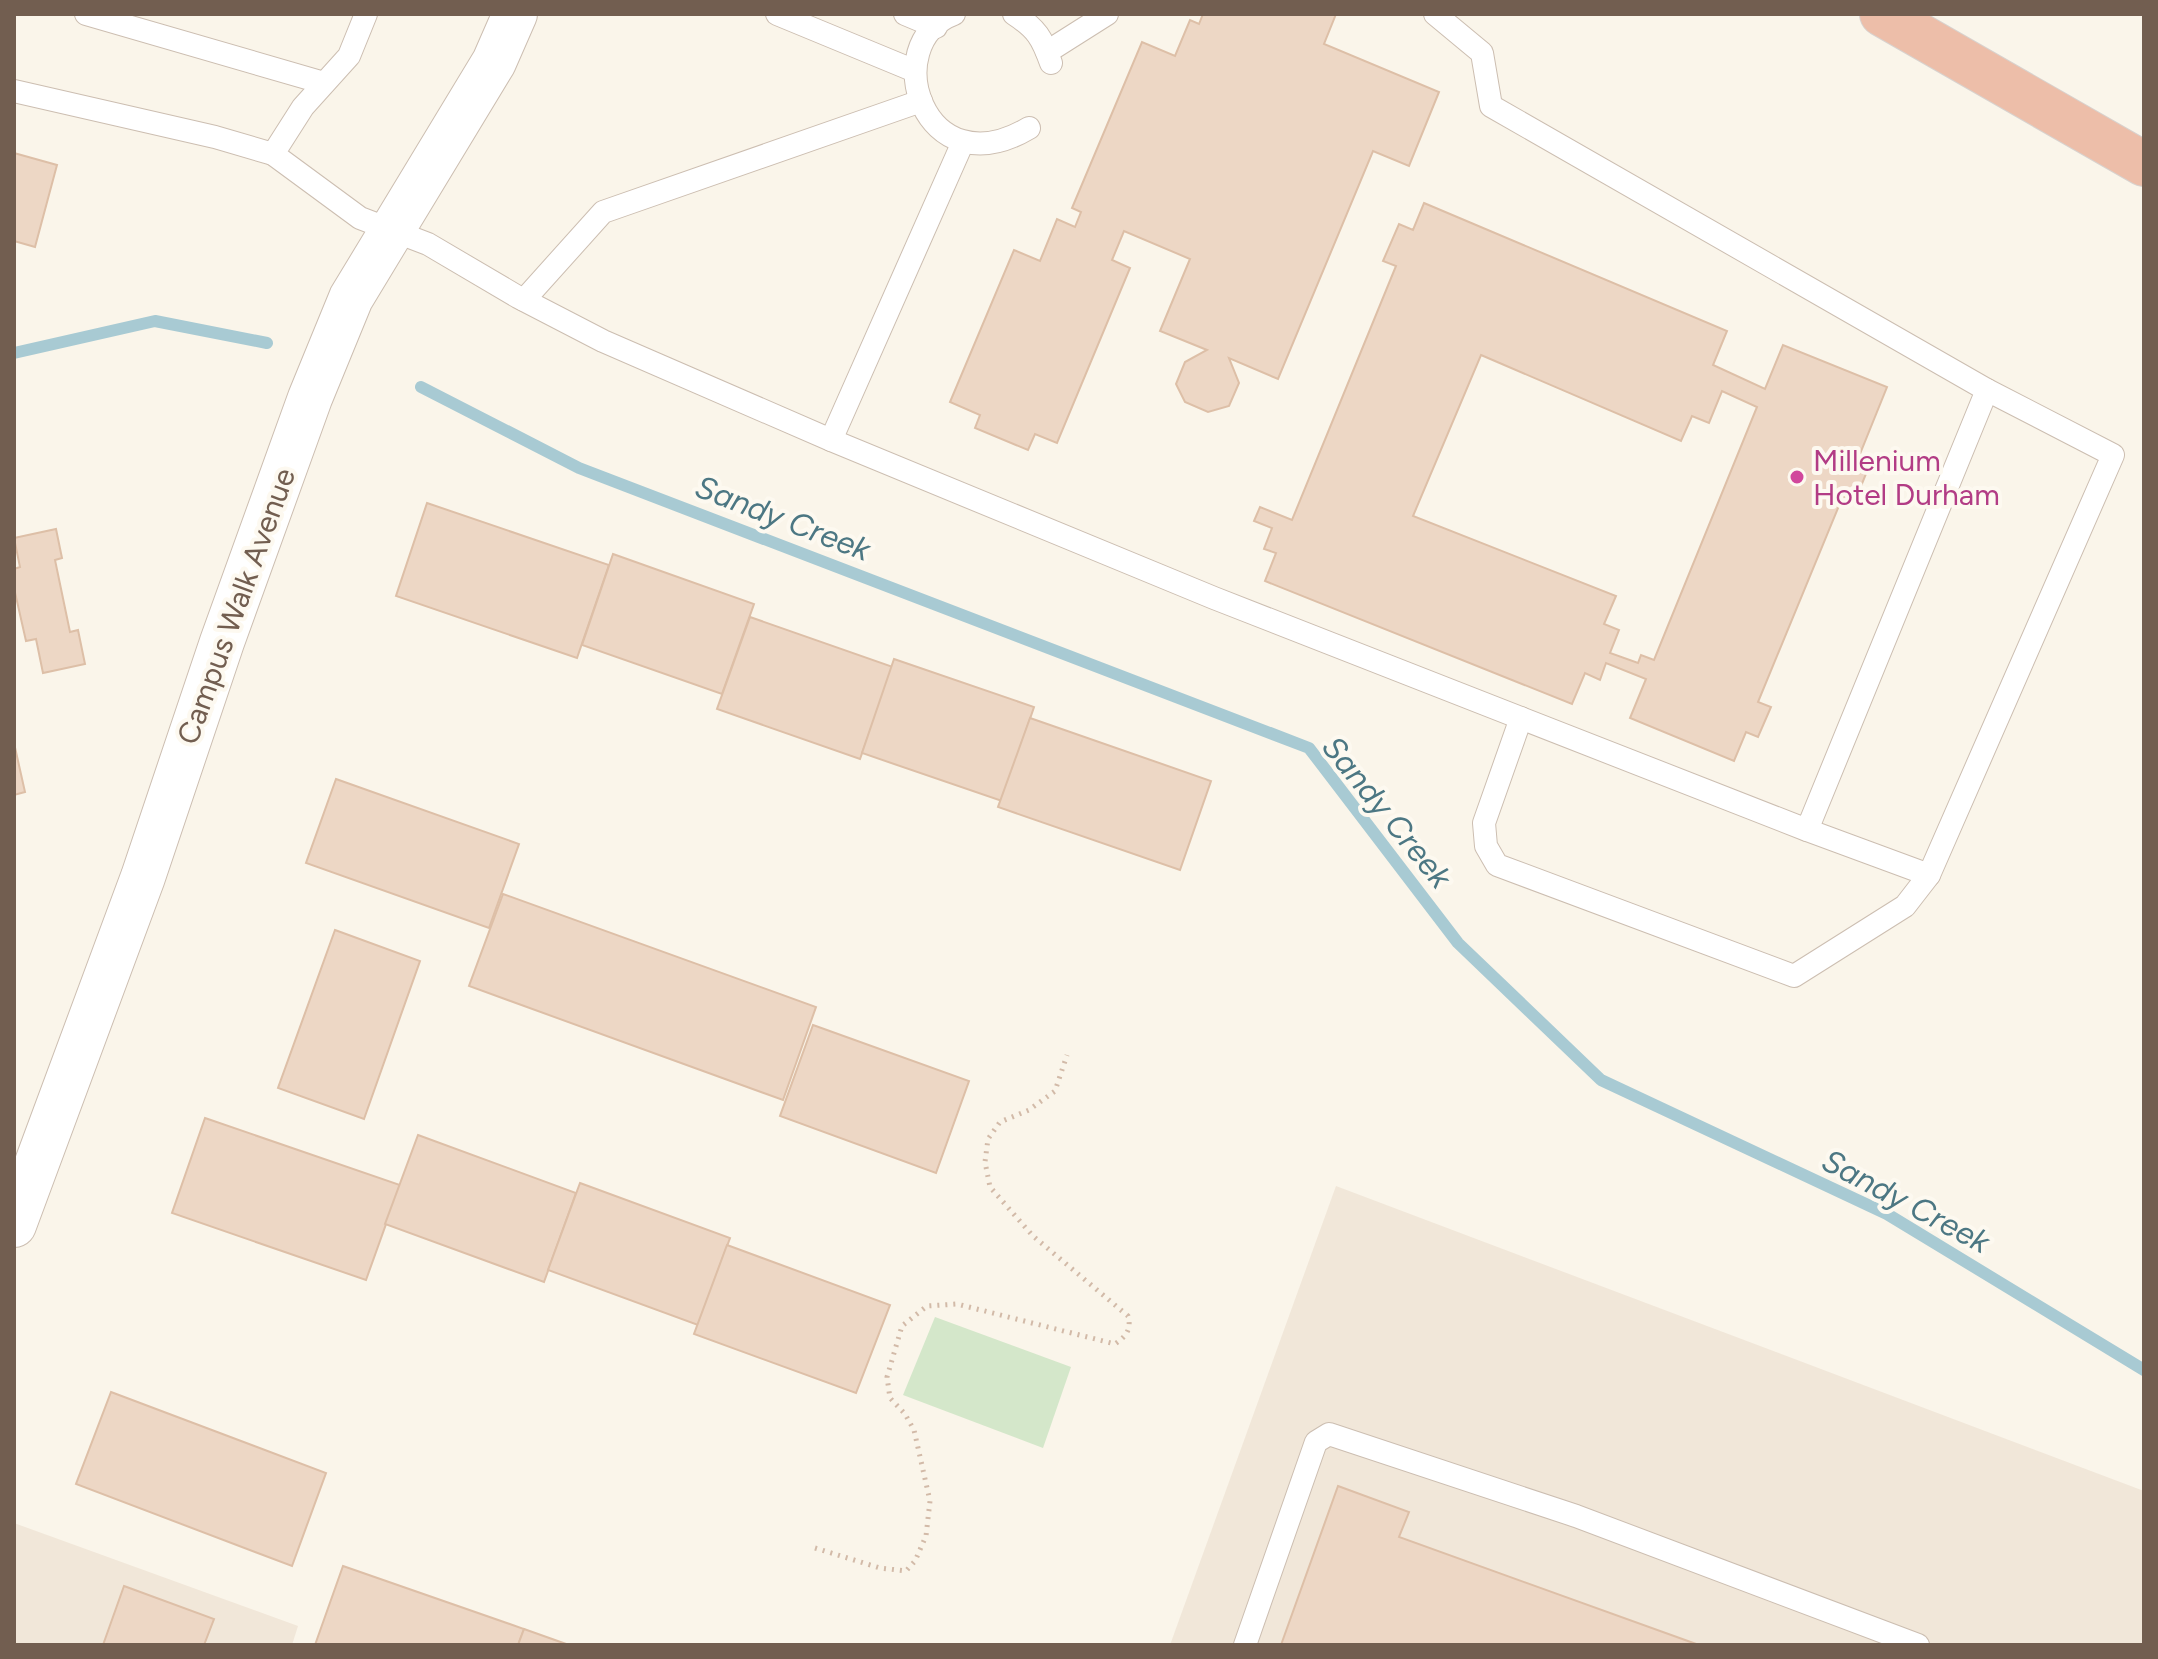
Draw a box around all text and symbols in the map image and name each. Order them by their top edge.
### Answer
place label: Millenium Hotel Durham [1813,442,2000,513]
street label: Campus Walk Avenue [169,463,303,749]
water label: Sandy Creek [690,467,877,569]
marker: Millenium Hotel Durham [1788,468,1806,486]
water label: Sandy Creek [1314,728,1461,897]
water label: Sandy Creek [1816,1141,1998,1262]

